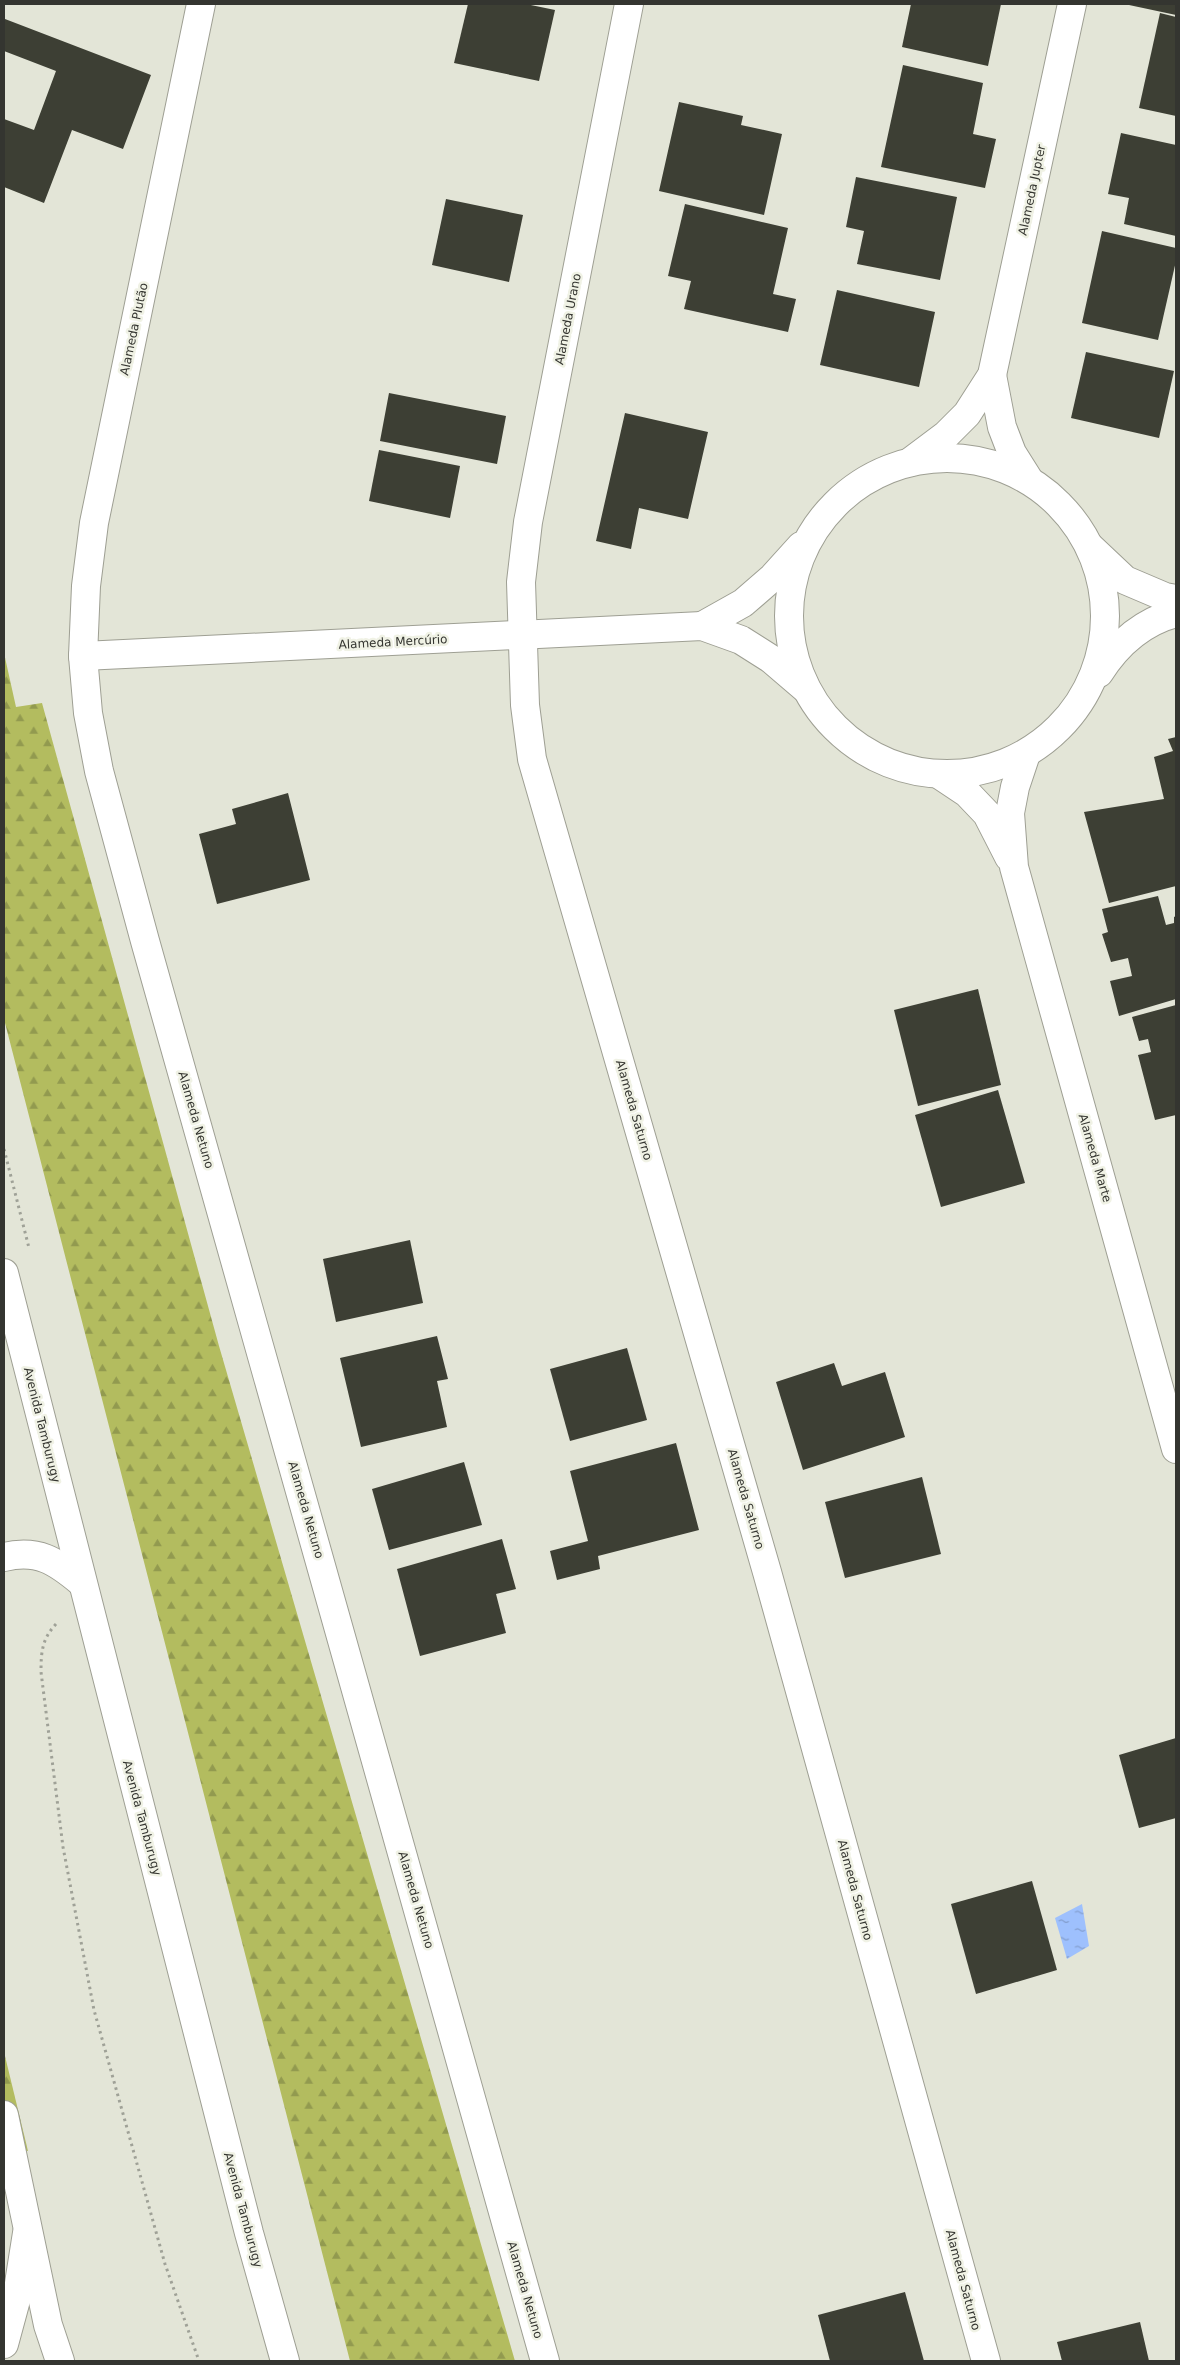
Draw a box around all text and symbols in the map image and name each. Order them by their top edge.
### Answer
street label: Alameda Jupter [1016,143,1048,237]
street label: Alameda Urano [552,272,584,366]
street label: Alameda Plutão [117,281,151,377]
street label: Alameda Mercúrio [338,632,448,652]
street label: Alameda Saturno [613,1058,655,1162]
street label: Alameda Netuno [175,1070,217,1170]
street label: Alameda Marte [1076,1112,1114,1204]
street label: Avenida Tamburugy [21,1366,63,1484]
street label: Alameda Saturno [725,1447,767,1551]
street label: Alameda Netuno [285,1460,327,1560]
street label: Avenida Tamburugy [120,1759,164,1877]
street label: Alameda Saturno [835,1838,875,1942]
street label: Alameda Netuno [395,1850,437,1950]
street label: Avenida Tamburugy [221,2151,265,2269]
street label: Alameda Saturno [943,2228,983,2332]
street label: Alameda Netuno [504,2240,546,2340]

